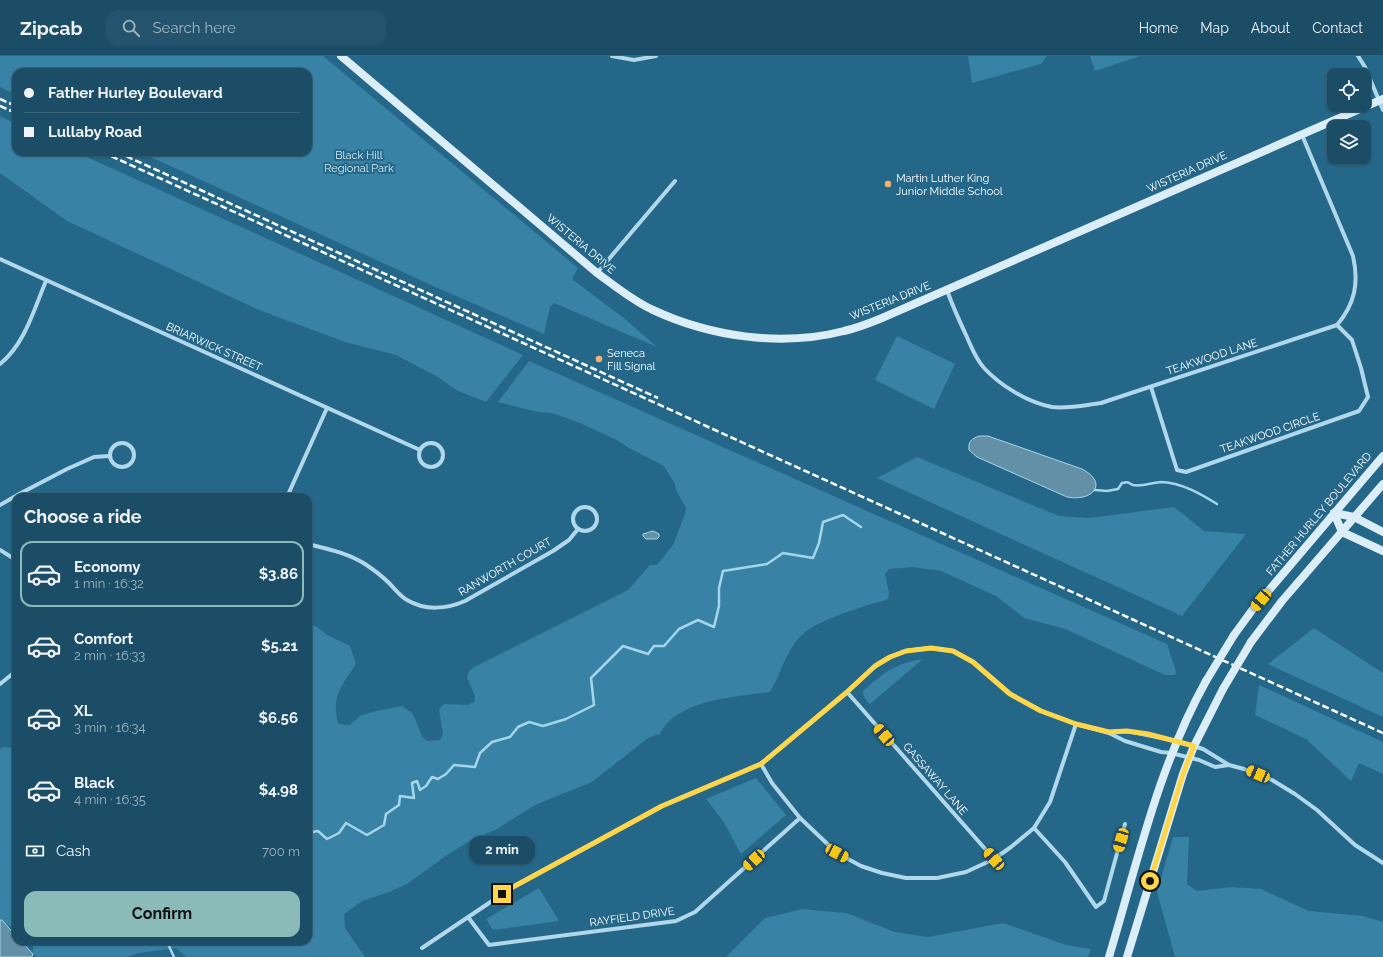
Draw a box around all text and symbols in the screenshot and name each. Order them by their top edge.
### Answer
search box [106,10,386,46]
text: Zipcab [20,17,82,39]
icon: search [120,17,142,39]
text: Search here [152,19,236,37]
text: Home [1139,20,1178,36]
text: Map [1200,20,1229,36]
text: About [1251,20,1290,36]
text: Contact [1312,20,1363,36]
map controls [1327,68,1371,164]
button: locate [1327,68,1371,112]
text: Father Hurley Boulevard [48,84,223,102]
button: layers [1327,120,1371,164]
text: Lullaby Road [48,123,142,141]
street label: WISTERIA DRIVE [1145,148,1229,195]
park label: Black Hill Regional Park [324,149,394,175]
place label: Martin Luther King Junior Middle School [896,172,1003,198]
marker: Martin Luther King Junior Middle School [883,179,893,189]
street label: WISTERIA DRIVE [544,211,618,277]
street label: WISTERIA DRIVE [848,279,933,323]
street label: BRIARWICK STREET [164,320,264,374]
street label: TEAKWOOD LANE [1165,336,1260,378]
place label: Seneca Fill Signal [607,347,656,373]
marker: Seneca Fill Signal [594,354,604,364]
street label: TEAKWOOD CIRCLE [1219,410,1322,456]
street label: FATHER HURLEY BOULEVARD [1264,450,1374,578]
text: Choose a ride [24,506,142,527]
street label: RANWORTH COURT [456,535,554,599]
icon: car [26,556,62,592]
text: Economy [74,558,141,576]
text: $3.86 [259,565,298,583]
text: 1 min · 16:32 [74,576,144,591]
car [1249,587,1273,613]
icon: car [26,628,62,664]
text: Comfort [74,630,133,648]
text: $5.21 [261,637,298,655]
text: 2 min · 16:33 [74,648,145,663]
icon: car [26,700,62,736]
text: XL [74,702,92,720]
text: $6.56 [259,709,298,727]
text: 3 min · 16:34 [74,720,146,735]
car [872,722,896,748]
street label: GASSAWAY LANE [900,740,970,818]
car [1245,764,1271,784]
icon: car [26,772,62,808]
text: Black [74,774,114,792]
text: $4.98 [259,781,298,799]
text: 4 min · 16:35 [74,792,146,807]
car [1112,827,1130,853]
callout: 2 min [469,836,535,864]
icon: cash [24,840,46,862]
text: Cash [56,842,90,860]
text: 2 min [485,842,519,857]
car [824,842,850,864]
text: 700 m [262,844,300,859]
car [982,846,1006,872]
car [741,848,767,872]
route start [1141,872,1159,890]
route end [493,885,511,903]
button: Confirm [24,891,300,937]
street label: RAYFIELD DRIVE [589,905,676,929]

